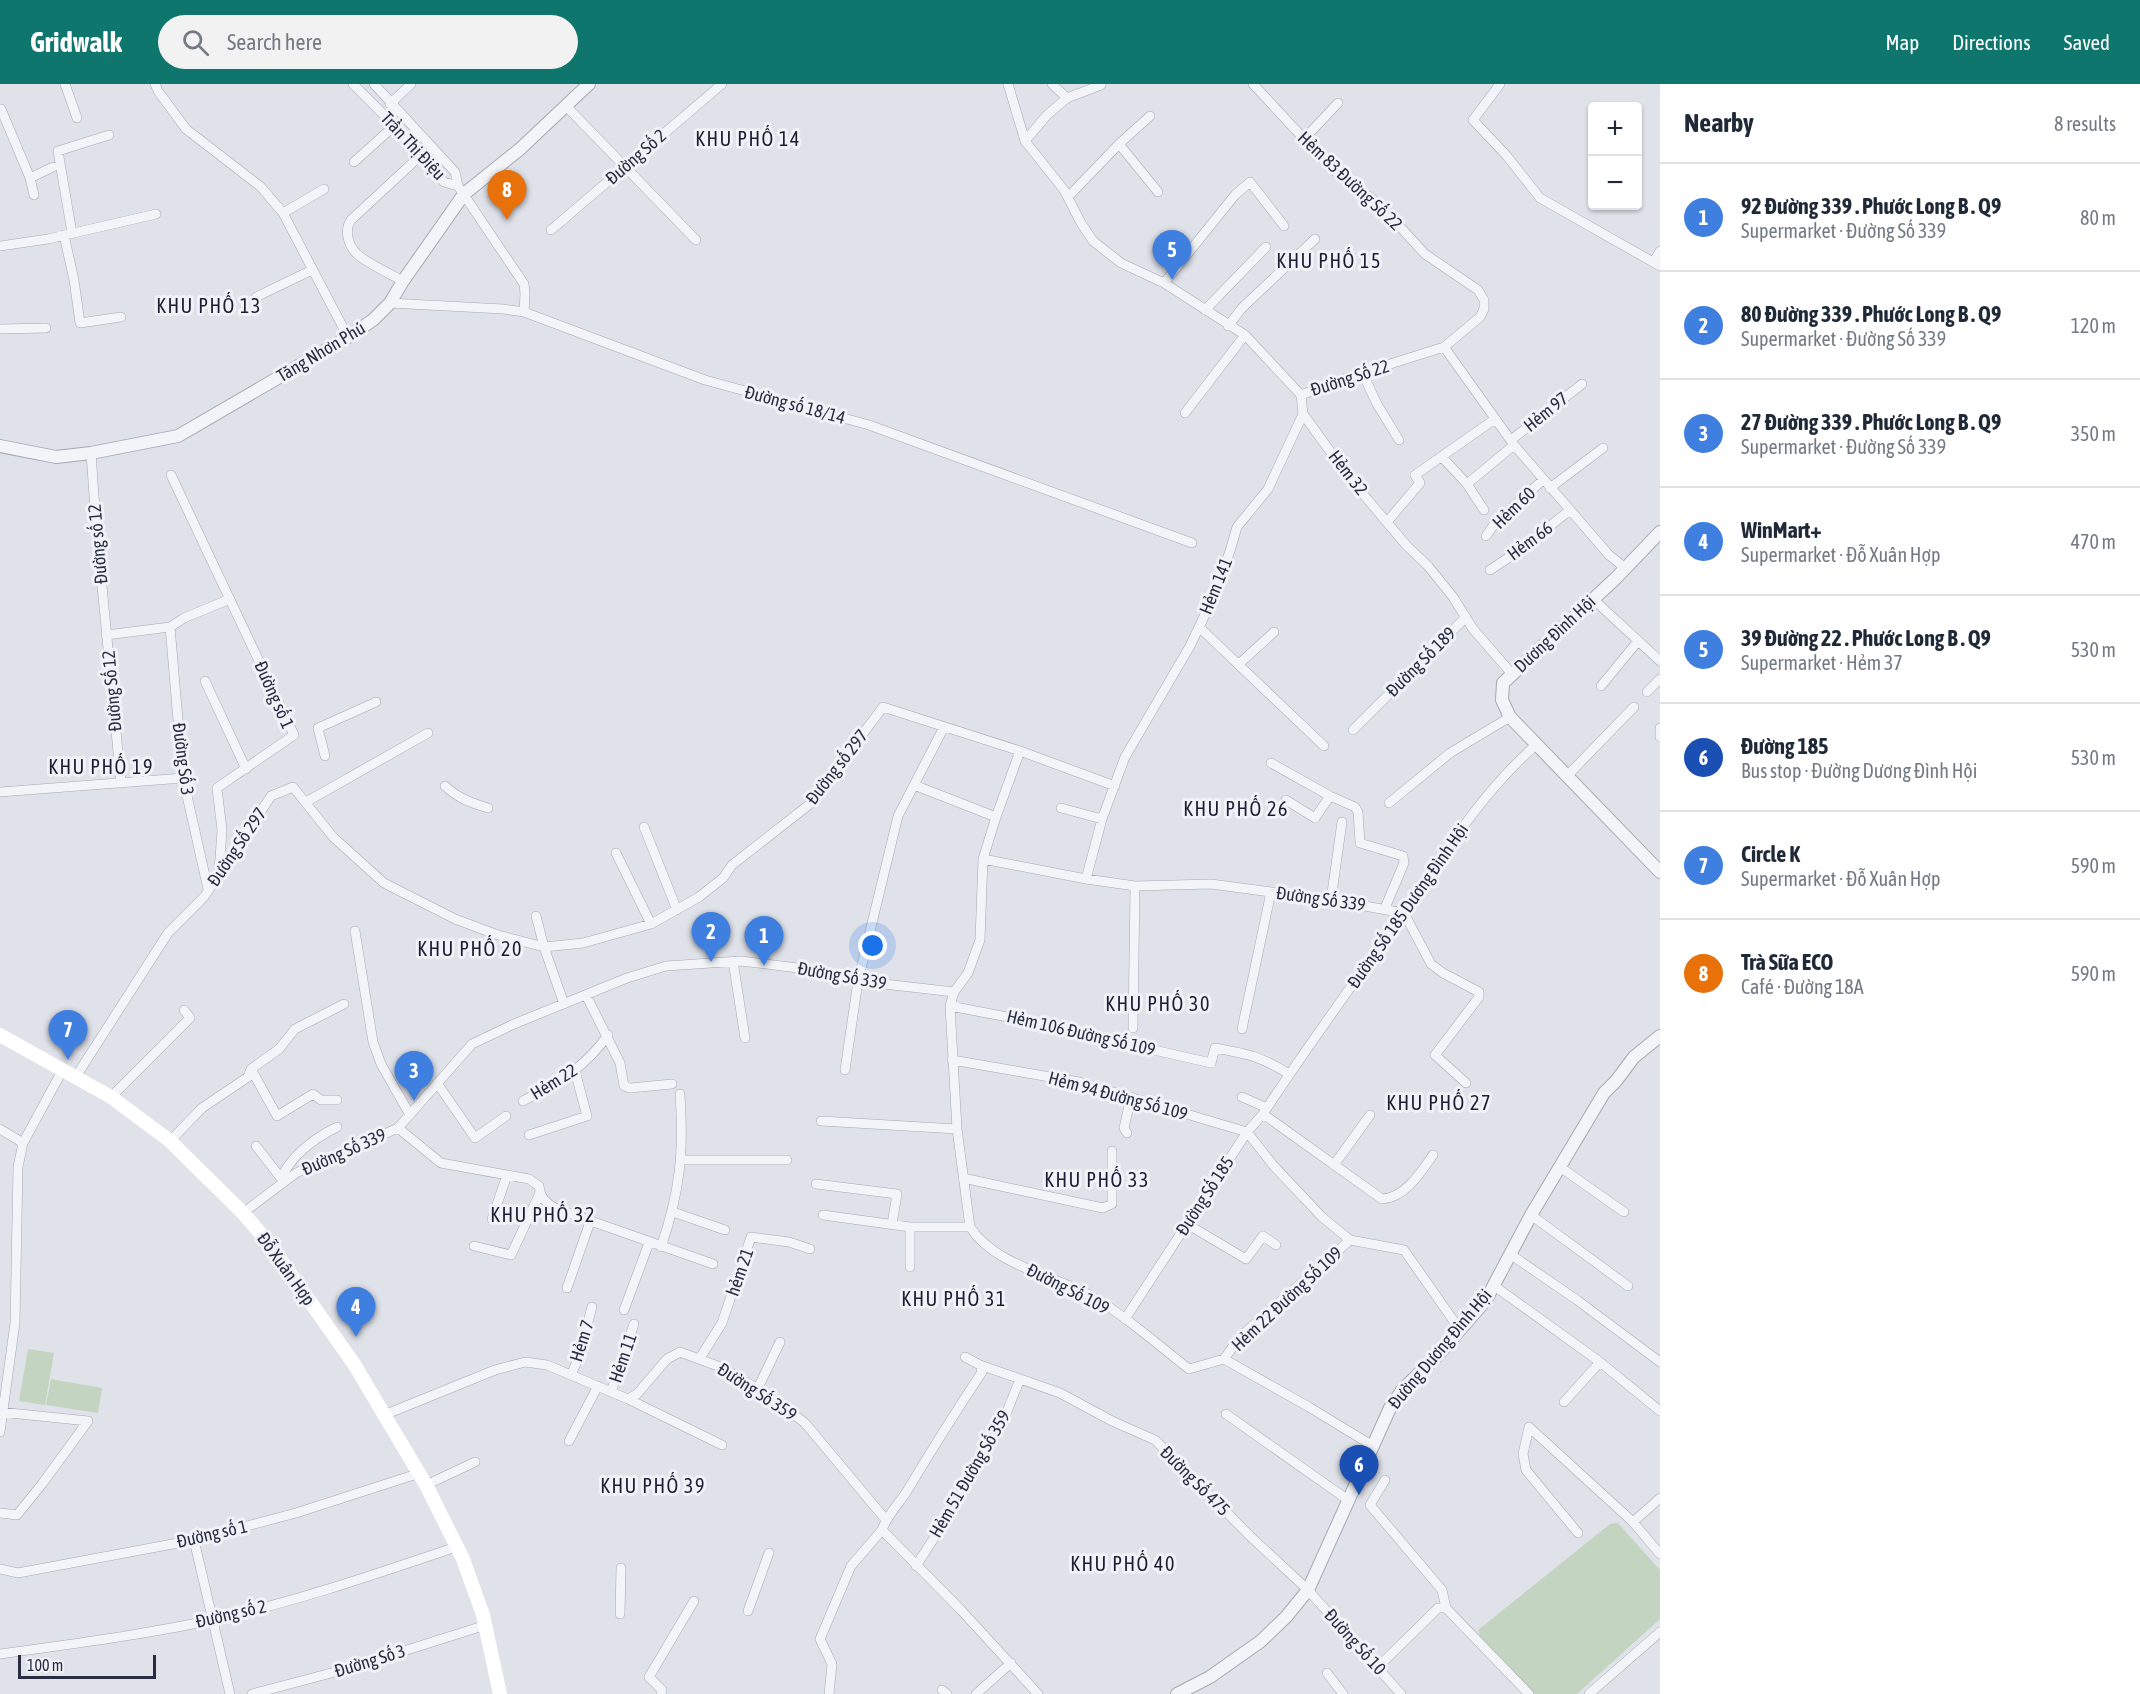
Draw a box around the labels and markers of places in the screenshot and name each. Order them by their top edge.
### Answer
pin: 8 [488,170,526,220]
pin: 5 [1152,230,1192,280]
pin: 2 [692,912,730,962]
pin: 1 [744,916,783,966]
pin: 7 [48,1010,88,1060]
pin: 3 [394,1052,434,1101]
pin: 4 [336,1288,376,1337]
pin: 6 [1340,1446,1378,1495]

